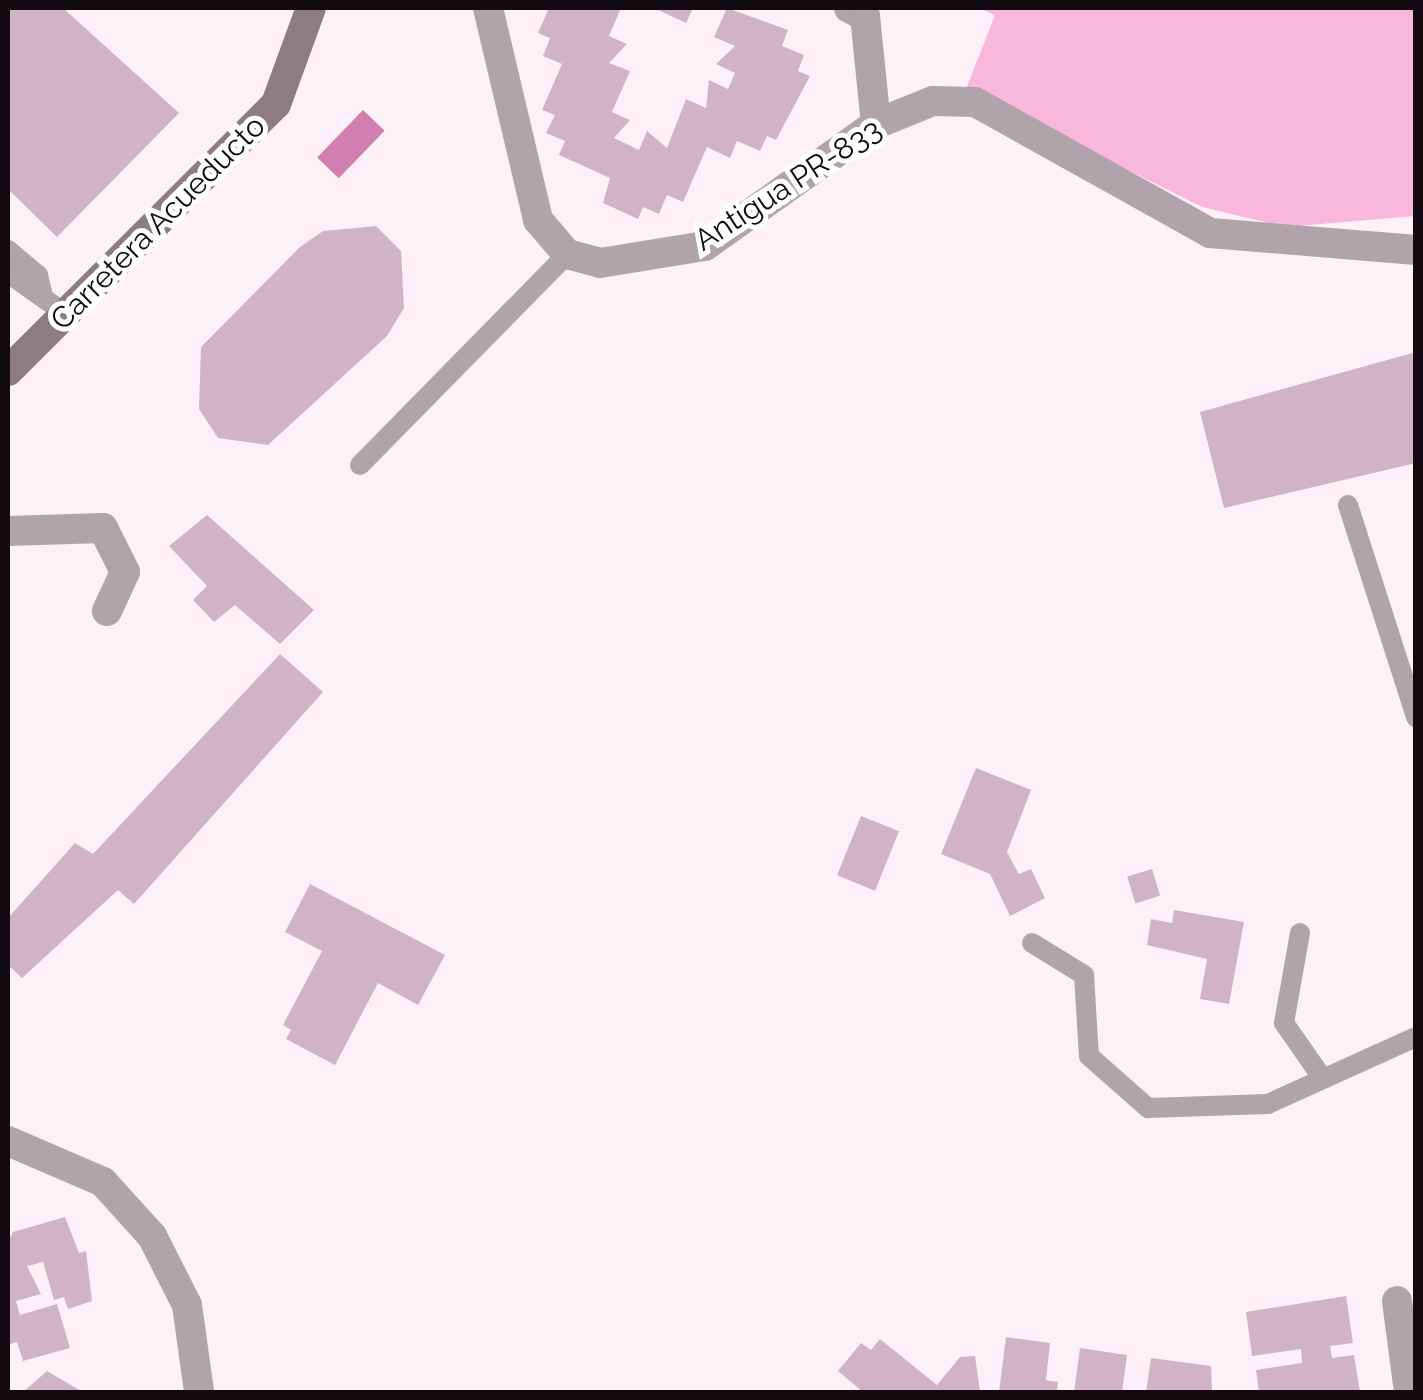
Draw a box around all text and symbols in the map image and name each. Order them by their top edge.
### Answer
street label: Carretera Acueducto [43,108,273,338]
street label: Antigua PR-833 [688,111,888,259]

